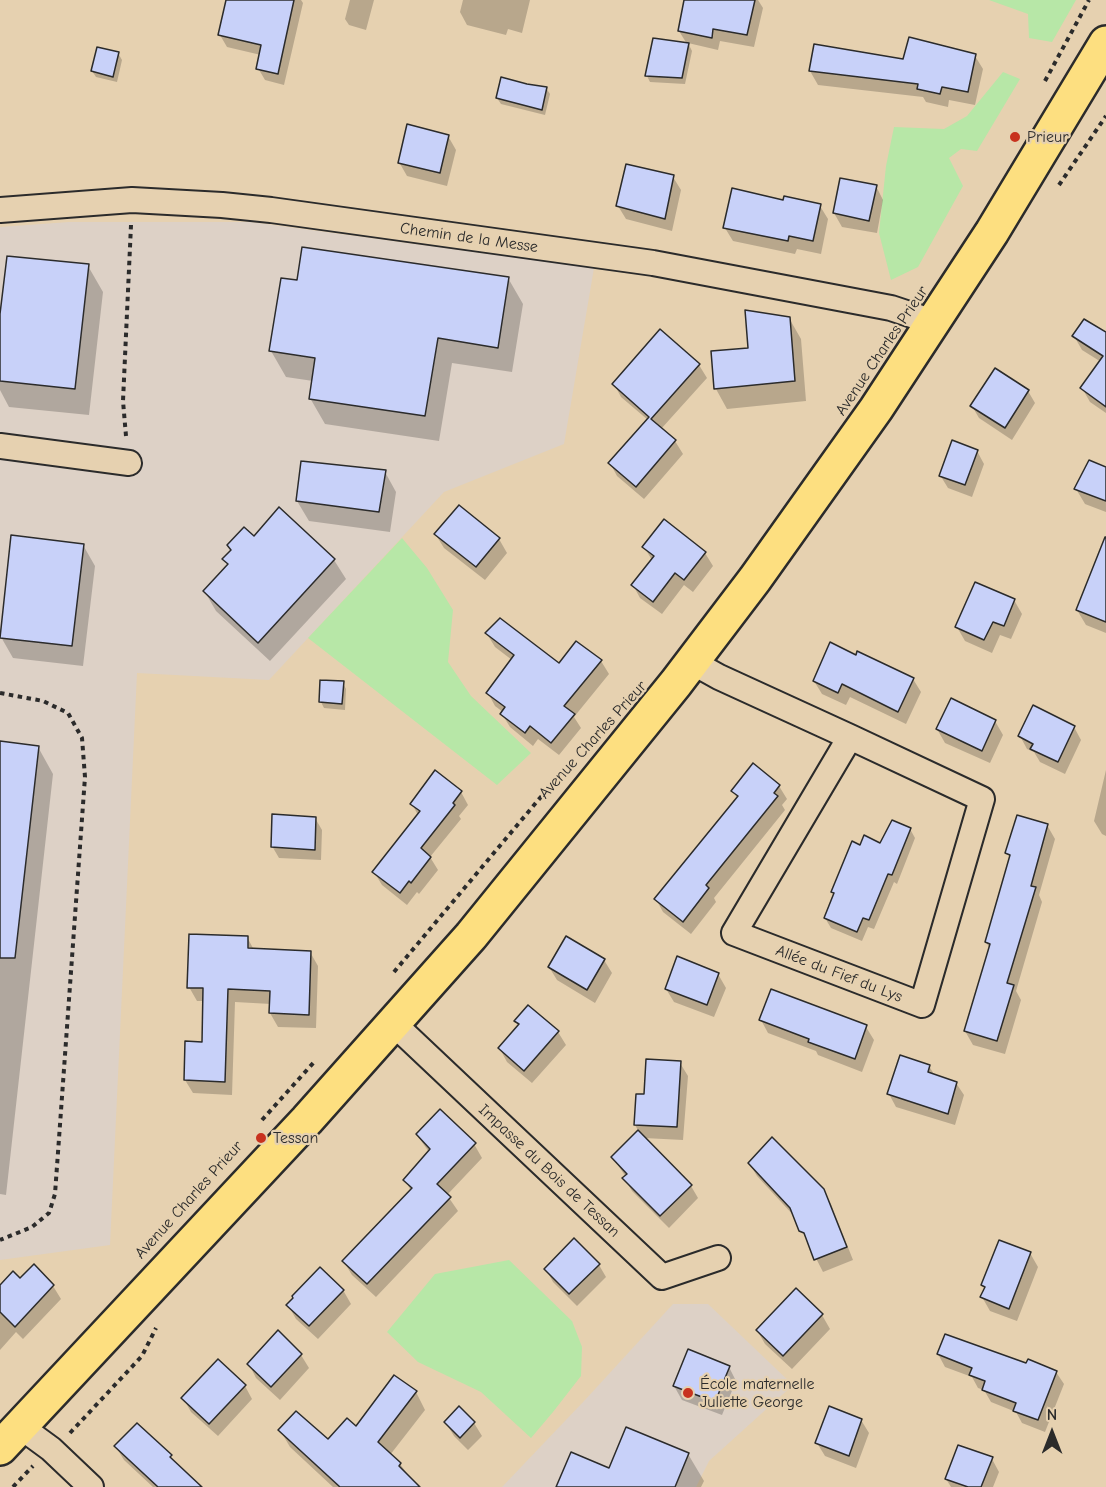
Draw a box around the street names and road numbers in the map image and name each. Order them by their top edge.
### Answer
street label: Chemin de la Messe [399,219,539,257]
street label: Avenue Charles Prieur [832,283,932,419]
street label: Avenue Charles Prieur [535,677,651,803]
street label: Allée du Fief du Lys [773,941,905,1007]
street label: Impasse du Bois de Tessan [474,1100,624,1242]
street label: Avenue Charles Prieur [131,1137,247,1263]

